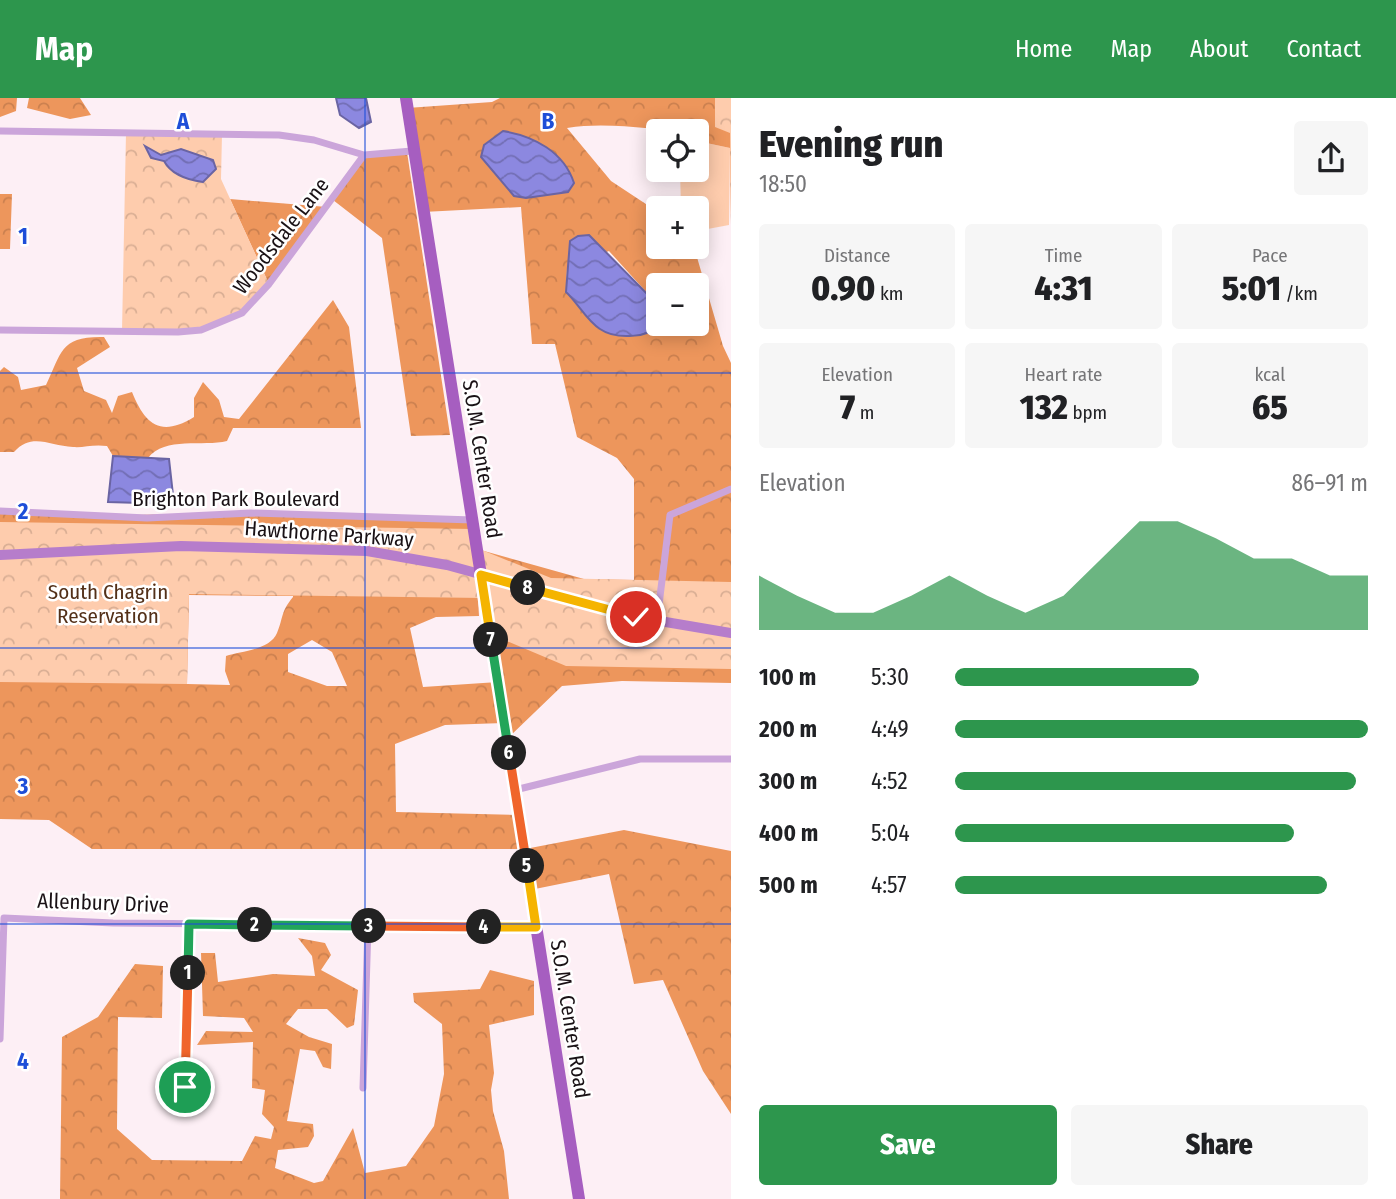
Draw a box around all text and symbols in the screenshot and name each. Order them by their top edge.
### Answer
text: Map [35,29,93,69]
text: Home [1015,35,1072,63]
text: Map [1110,35,1152,63]
text: About [1190,35,1248,63]
text: Contact [1286,35,1361,63]
text: A [176,107,190,135]
text: B [542,107,555,135]
map controls [646,119,709,336]
button: locate [646,119,709,182]
text: Evening run [759,121,943,167]
button: share [1294,121,1368,195]
text: 18:50 [759,170,807,198]
street label: Woodsdale Lane [227,173,335,299]
button: + [646,196,709,259]
text: 1 [18,222,28,250]
text: Distance [824,244,890,267]
text: Time [1045,244,1082,267]
text: Pace [1252,244,1288,267]
text: 0.90 [811,267,876,309]
text: 4:31 [1034,267,1093,309]
text: 5:01 [1222,267,1281,309]
button: − [646,273,709,336]
text: km [876,282,903,305]
text: /km [1281,282,1318,305]
text: Elevation [821,363,893,386]
text: Heart rate [1024,363,1103,386]
text: kcal [1254,363,1285,386]
street label: S.O.M. Center Road [457,378,507,540]
text: 7 [840,386,855,428]
text: 132 [1020,386,1068,428]
text: 65 [1252,386,1288,428]
text: m [855,401,874,424]
text: bpm [1068,401,1107,424]
text: Elevation [759,469,846,497]
text: 86–91 m [1292,469,1368,497]
street label: Brighton Park Boulevard [132,486,340,512]
text: 2 [17,497,29,525]
street label: Hawthorne Parkway [244,515,415,553]
pin: 8 [510,570,546,606]
text: 8 [522,576,533,599]
park label: South Chagrin Reservation [48,579,168,629]
pin [606,587,666,647]
icon: check [617,598,655,636]
pin: 7 [474,622,508,658]
text: 7 [486,628,495,651]
text: 100 m [759,663,816,691]
text: 5:30 [871,663,909,691]
text: 200 m [759,715,817,743]
text: 4:49 [871,715,909,743]
pin: 6 [491,736,526,770]
text: 6 [504,741,513,764]
text: 300 m [759,767,817,795]
text: 4:52 [871,767,908,795]
text: 3 [17,772,29,800]
text: 400 m [759,819,818,847]
text: 5:04 [871,819,910,847]
pin: 5 [510,848,544,884]
text: 5 [522,854,531,877]
text: 500 m [759,871,818,899]
text: 4:57 [871,871,907,899]
street label: Allenbury Drive [37,888,169,918]
pin: 2 [238,908,272,942]
pin: 3 [352,908,386,944]
pin: 4 [466,910,502,944]
text: 2 [250,913,259,936]
text: 3 [364,914,373,937]
text: 4 [479,915,488,938]
street label: S.O.M. Center Road [545,938,595,1100]
pin: 1 [170,956,206,990]
text: 1 [183,961,192,984]
text: 4 [17,1047,29,1075]
pin [155,1057,215,1117]
icon: arrive [166,1068,204,1106]
button: Save [759,1105,1057,1185]
button: Share [1071,1105,1368,1185]

